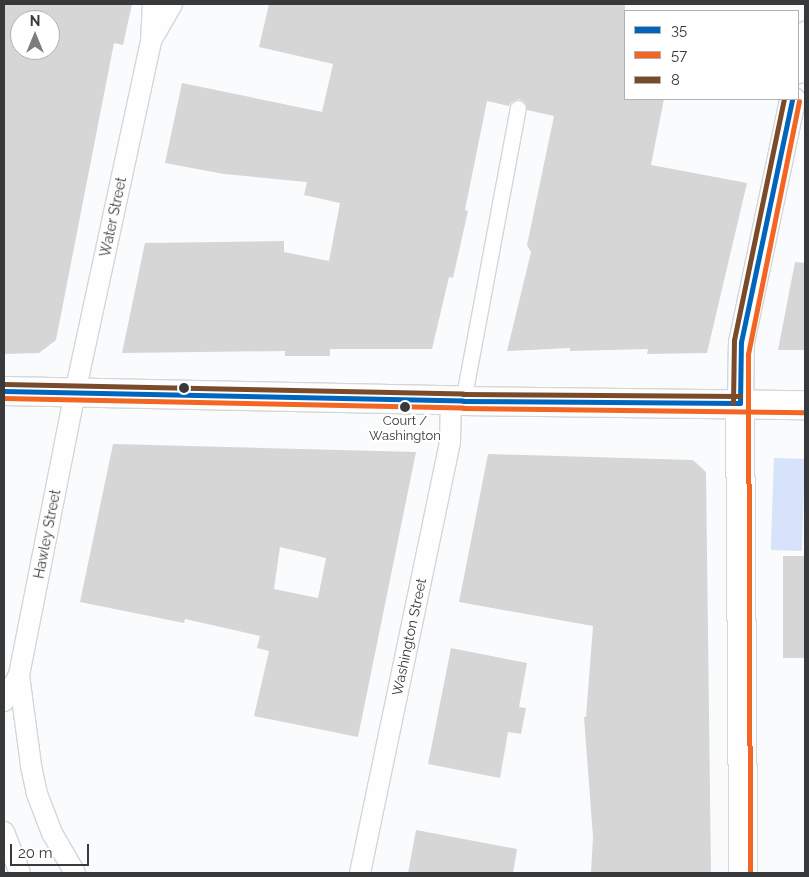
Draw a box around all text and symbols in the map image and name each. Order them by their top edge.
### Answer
north arrow [10,10,60,60]
legend [624,10,799,100]
text: N [30,13,40,29]
text: 35 [671,21,687,39]
text: 57 [671,46,687,64]
text: 8 [671,71,680,89]
street label: Water Street [96,175,130,259]
unlabelled marker [179,383,189,393]
marker: Court / Washington [400,402,410,412]
place label: Court / Washington [369,414,441,445]
street label: Hawley Street [30,488,64,580]
street label: Washington Street [388,577,430,697]
scale bar [12,834,91,866]
text: 20 m [18,844,53,862]

